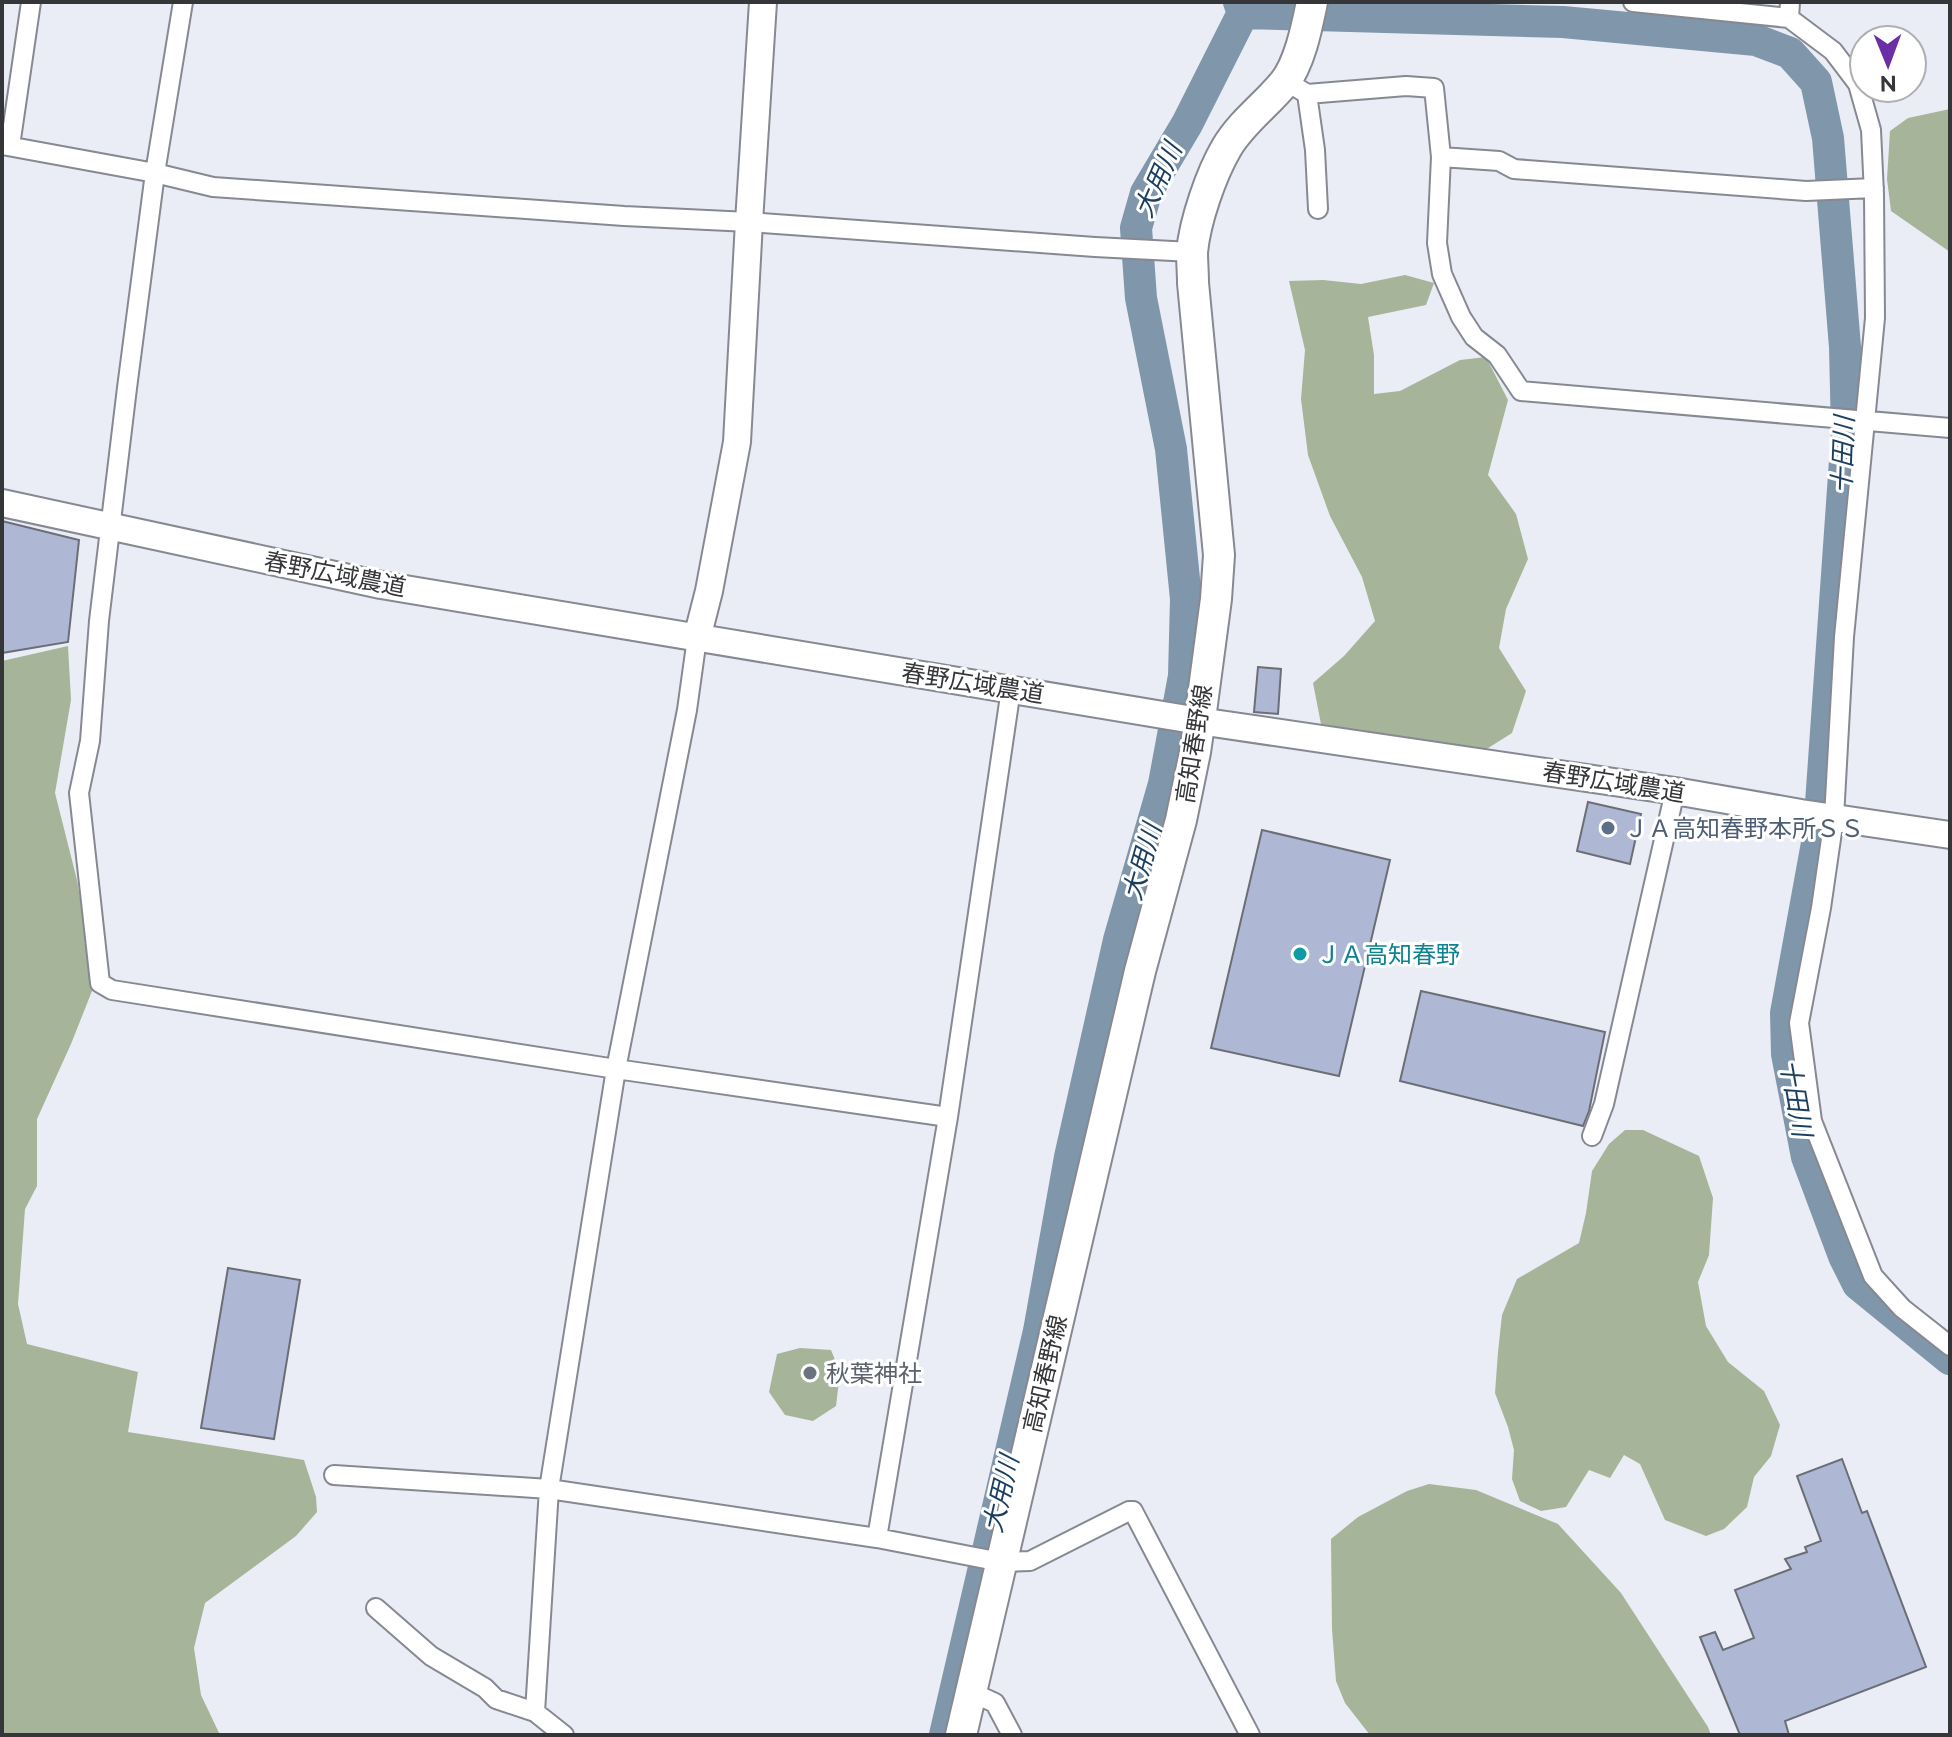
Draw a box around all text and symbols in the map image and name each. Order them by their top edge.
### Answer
north arrow [1848,24,1928,104]
text: N [1880,71,1897,97]
water label: 大用川 [1128,136,1189,222]
water label: 十田川 [1827,413,1859,495]
street label: 春野広域農道 [262,546,408,602]
street label: 春野広域農道 [900,657,1046,709]
street label: 高知春野線 [1170,682,1218,806]
street label: 春野広域農道 [1541,756,1687,808]
place label: ＪＡ高知春野本所ＳＳ [1624,814,1864,843]
water label: 大用川 [1117,817,1168,904]
marker: ＪＡ高知春野本所ＳＳ [1599,819,1617,837]
place label: ＪＡ高知春野 [1316,940,1460,969]
marker: ＪＡ高知春野 [1291,945,1309,963]
water label: 十田川 [1774,1057,1818,1142]
street label: 高知春野線 [1017,1312,1073,1436]
place label: 秋葉神社 [826,1359,922,1388]
marker: 秋葉神社 [801,1364,819,1382]
water label: 大用川 [978,1450,1025,1535]

